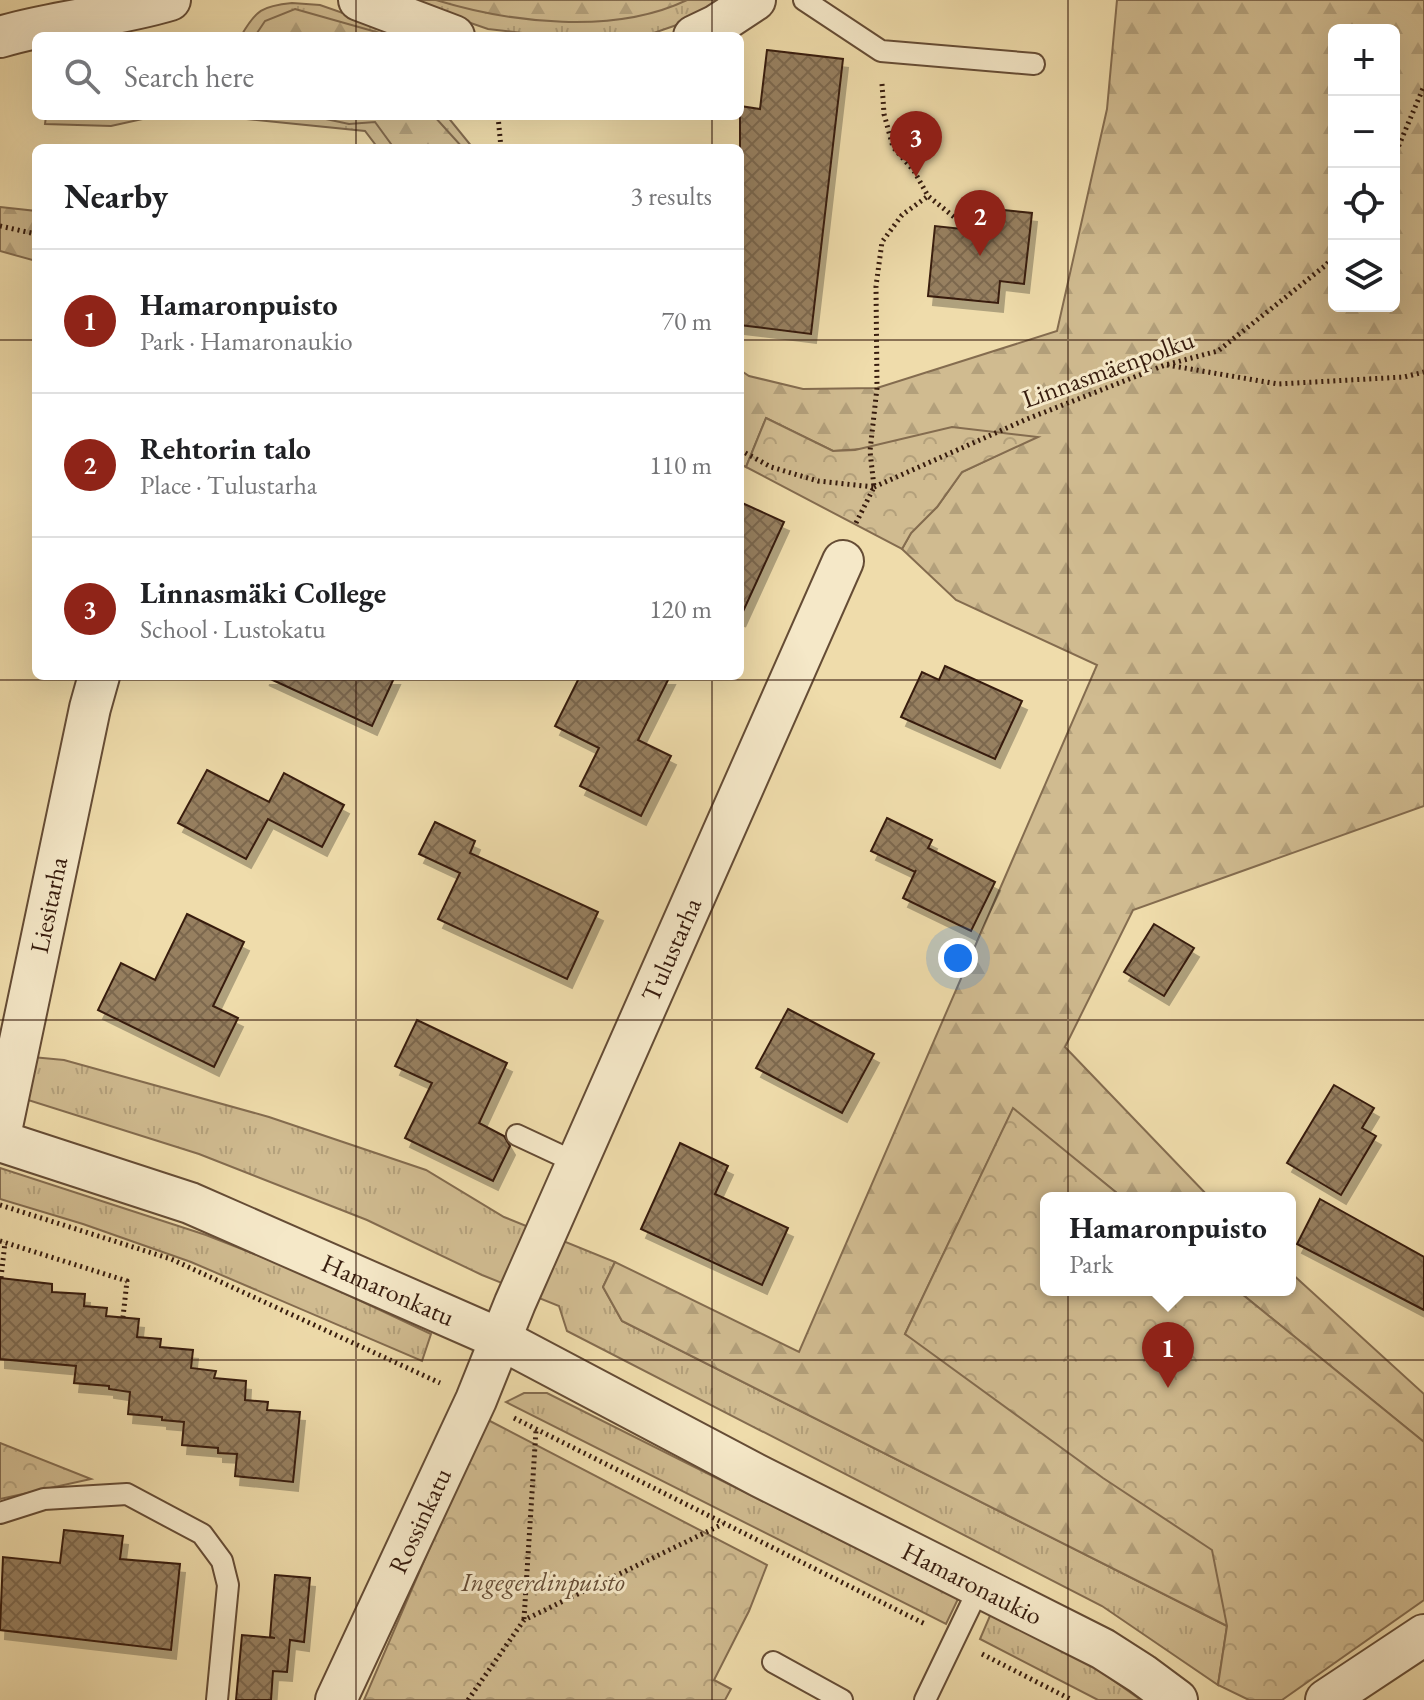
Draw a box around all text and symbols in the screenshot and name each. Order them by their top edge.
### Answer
map controls [1328,24,1400,312]
button: + [1328,24,1400,96]
search box [32,32,744,120]
icon: search [60,54,104,98]
text: Search here [124,57,254,96]
button: − [1328,96,1400,168]
pin: 3 [890,111,942,177]
button: locate [1328,168,1400,240]
text: Nearby [64,174,168,218]
text: 3 results [631,179,712,213]
pin: 2 [954,190,1006,256]
button: layers [1328,240,1400,312]
text: Hamaronpuisto [140,285,338,324]
text: 1 [83,304,97,338]
text: 70 m [662,304,712,338]
street label: Linnasmäenpolku [1017,322,1199,416]
text: Park · Hamaronaukio [140,324,353,358]
text: Rehtorin talo [140,429,311,468]
text: 2 [83,448,97,482]
text: 110 m [649,448,712,482]
text: Place · Tulustarha [140,468,317,502]
text: Linnasmäki College [140,573,386,612]
text: 3 [83,592,97,626]
text: 120 m [649,592,712,626]
text: School · Lustokatu [140,612,326,646]
street label: Liesitarha [22,853,75,956]
street label: Tulustarha [633,892,709,1007]
your location [938,938,978,978]
popup [1040,1192,1296,1296]
text: Hamaronpuisto [1069,1208,1267,1247]
street label: Hamaronkatu [316,1246,460,1334]
text: Park [1069,1247,1113,1281]
pin: 1 [1142,1322,1194,1388]
street label: Rossinkatu [380,1462,459,1579]
street label: Hamaronaukio [896,1534,1048,1633]
park label: Ingegerdinpuisto [460,1565,625,1599]

